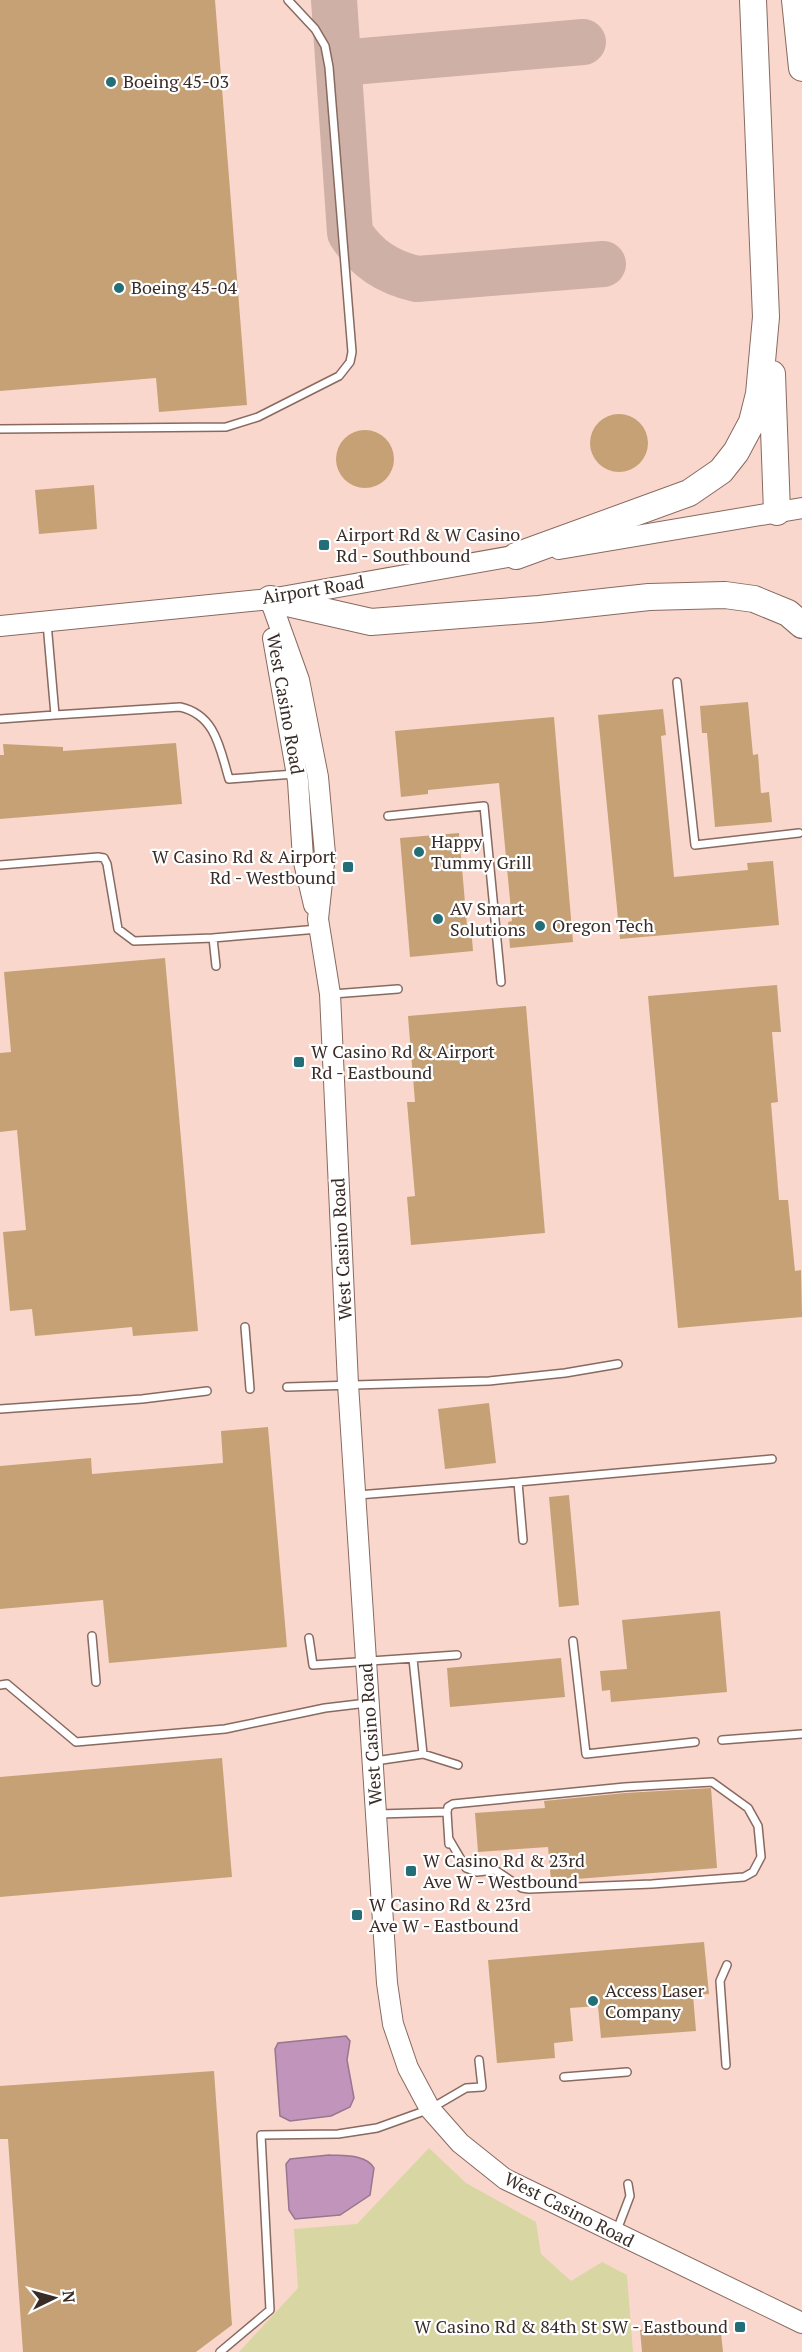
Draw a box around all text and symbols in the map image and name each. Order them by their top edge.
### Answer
place label: Boeing 45-03 [123,69,229,93]
marker: Boeing 45-03 [104,75,118,89]
place label: Boeing 45-04 [131,275,237,299]
marker: Boeing 45-04 [112,281,126,295]
place label: Airport Rd & W Casino Rd - Southbound [336,522,520,567]
marker: Airport Rd & W Casino Rd - Southbound [317,538,331,552]
street label: Airport Road [260,569,366,609]
street label: West Casino Road [262,632,310,776]
place label: Happy Tummy Grill [431,829,532,874]
place label: W Casino Rd & Airport Rd - Westbound [152,844,336,889]
marker: Happy Tummy Grill [412,845,426,859]
marker: W Casino Rd & Airport Rd - Westbound [341,860,355,874]
place label: AV Smart Solutions [450,896,526,941]
marker: AV Smart Solutions [431,912,445,926]
place label: Oregon Tech [552,913,654,937]
marker: Oregon Tech [533,919,547,933]
place label: W Casino Rd & Airport Rd - Eastbound [311,1039,495,1084]
marker: W Casino Rd & Airport Rd - Eastbound [292,1055,306,1069]
street label: West Casino Road [325,1177,357,1321]
street label: West Casino Road [353,1662,387,1806]
place label: W Casino Rd & 23rd Ave W - Westbound [423,1848,585,1893]
marker: W Casino Rd & 23rd Ave W - Westbound [404,1864,418,1878]
place label: W Casino Rd & 23rd Ave W - Eastbound [369,1892,531,1937]
marker: W Casino Rd & 23rd Ave W - Eastbound [350,1908,364,1922]
place label: Access Laser Company [605,1978,705,2023]
marker: Access Laser Company [586,1994,600,2008]
street label: West Casino Road [500,2166,638,2252]
north arrow [24,2268,84,2328]
text: N [57,2290,80,2304]
place label: W Casino Rd & 84th St SW - Eastbound [414,2314,728,2338]
marker: W Casino Rd & 84th St SW - Eastbound [733,2320,747,2334]

